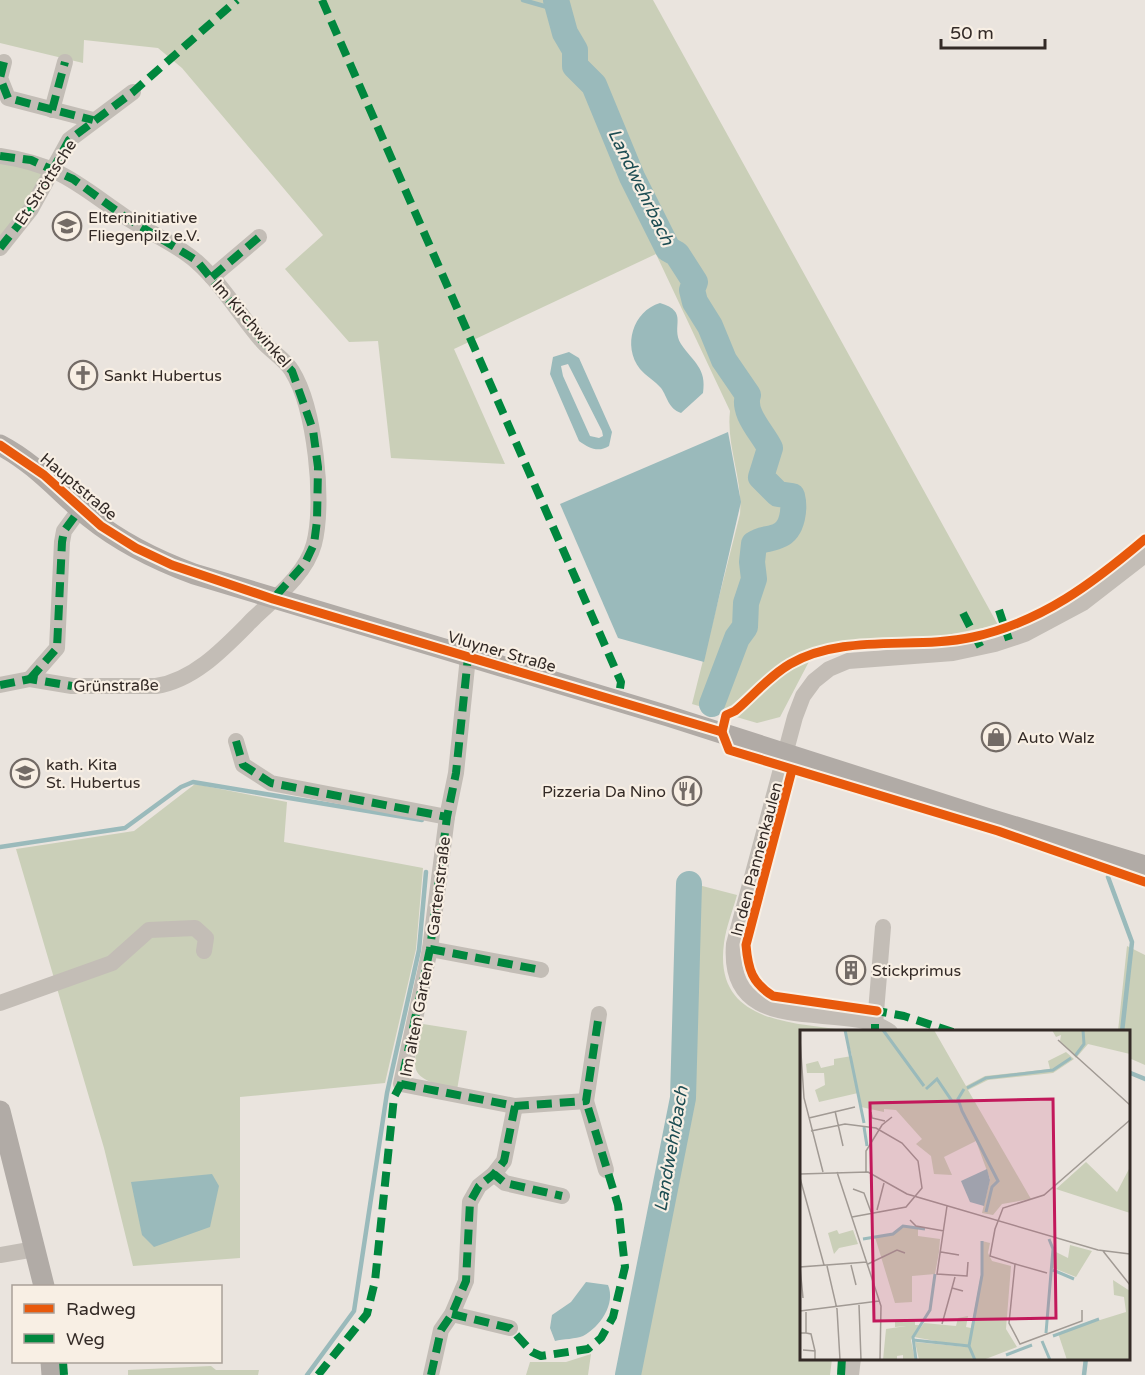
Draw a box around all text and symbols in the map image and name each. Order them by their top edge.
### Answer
scale bar [941,12,1044,50]
text: 50 m [950,22,994,44]
water label: Landwehrbach [603,125,679,250]
street label: Et Ströttsche [11,136,81,229]
place label: Elterninitiative Fliegenpilz e.V. [88,208,200,246]
school or university icon: Elterninitiative Fliegenpilz e.V. [51,210,83,242]
street label: Im Kirchwinkel [208,276,295,372]
church icon: Sankt Hubertus [67,359,99,391]
place label: Sankt Hubertus [104,366,222,386]
street label: Hauptstraße [36,449,121,525]
street label: Vluyner Straße [445,627,558,677]
street label: Grünstraße [73,675,159,697]
shop icon: Auto Walz [980,721,1012,753]
place label: Auto Walz [1017,728,1095,748]
place label: kath. Kita St. Hubertus [46,755,140,793]
school or university icon: kath. Kita St. Hubertus [9,757,41,789]
restaurant icon: Pizzeria Da Nino [671,775,703,807]
street label: In den Pannenkaulen [727,780,787,939]
place label: Pizzeria Da Nino [542,782,666,802]
street label: Gartenstraße [423,835,455,937]
building icon: Stickprimus [835,954,867,986]
street label: Im alten Garten [396,960,438,1079]
place label: Stickprimus [872,961,961,981]
inset map [800,1030,1130,1360]
water label: Landwehrbach [649,1084,693,1213]
legend [12,1285,222,1363]
text: Radweg [66,1298,136,1320]
text: Weg [66,1328,105,1350]

